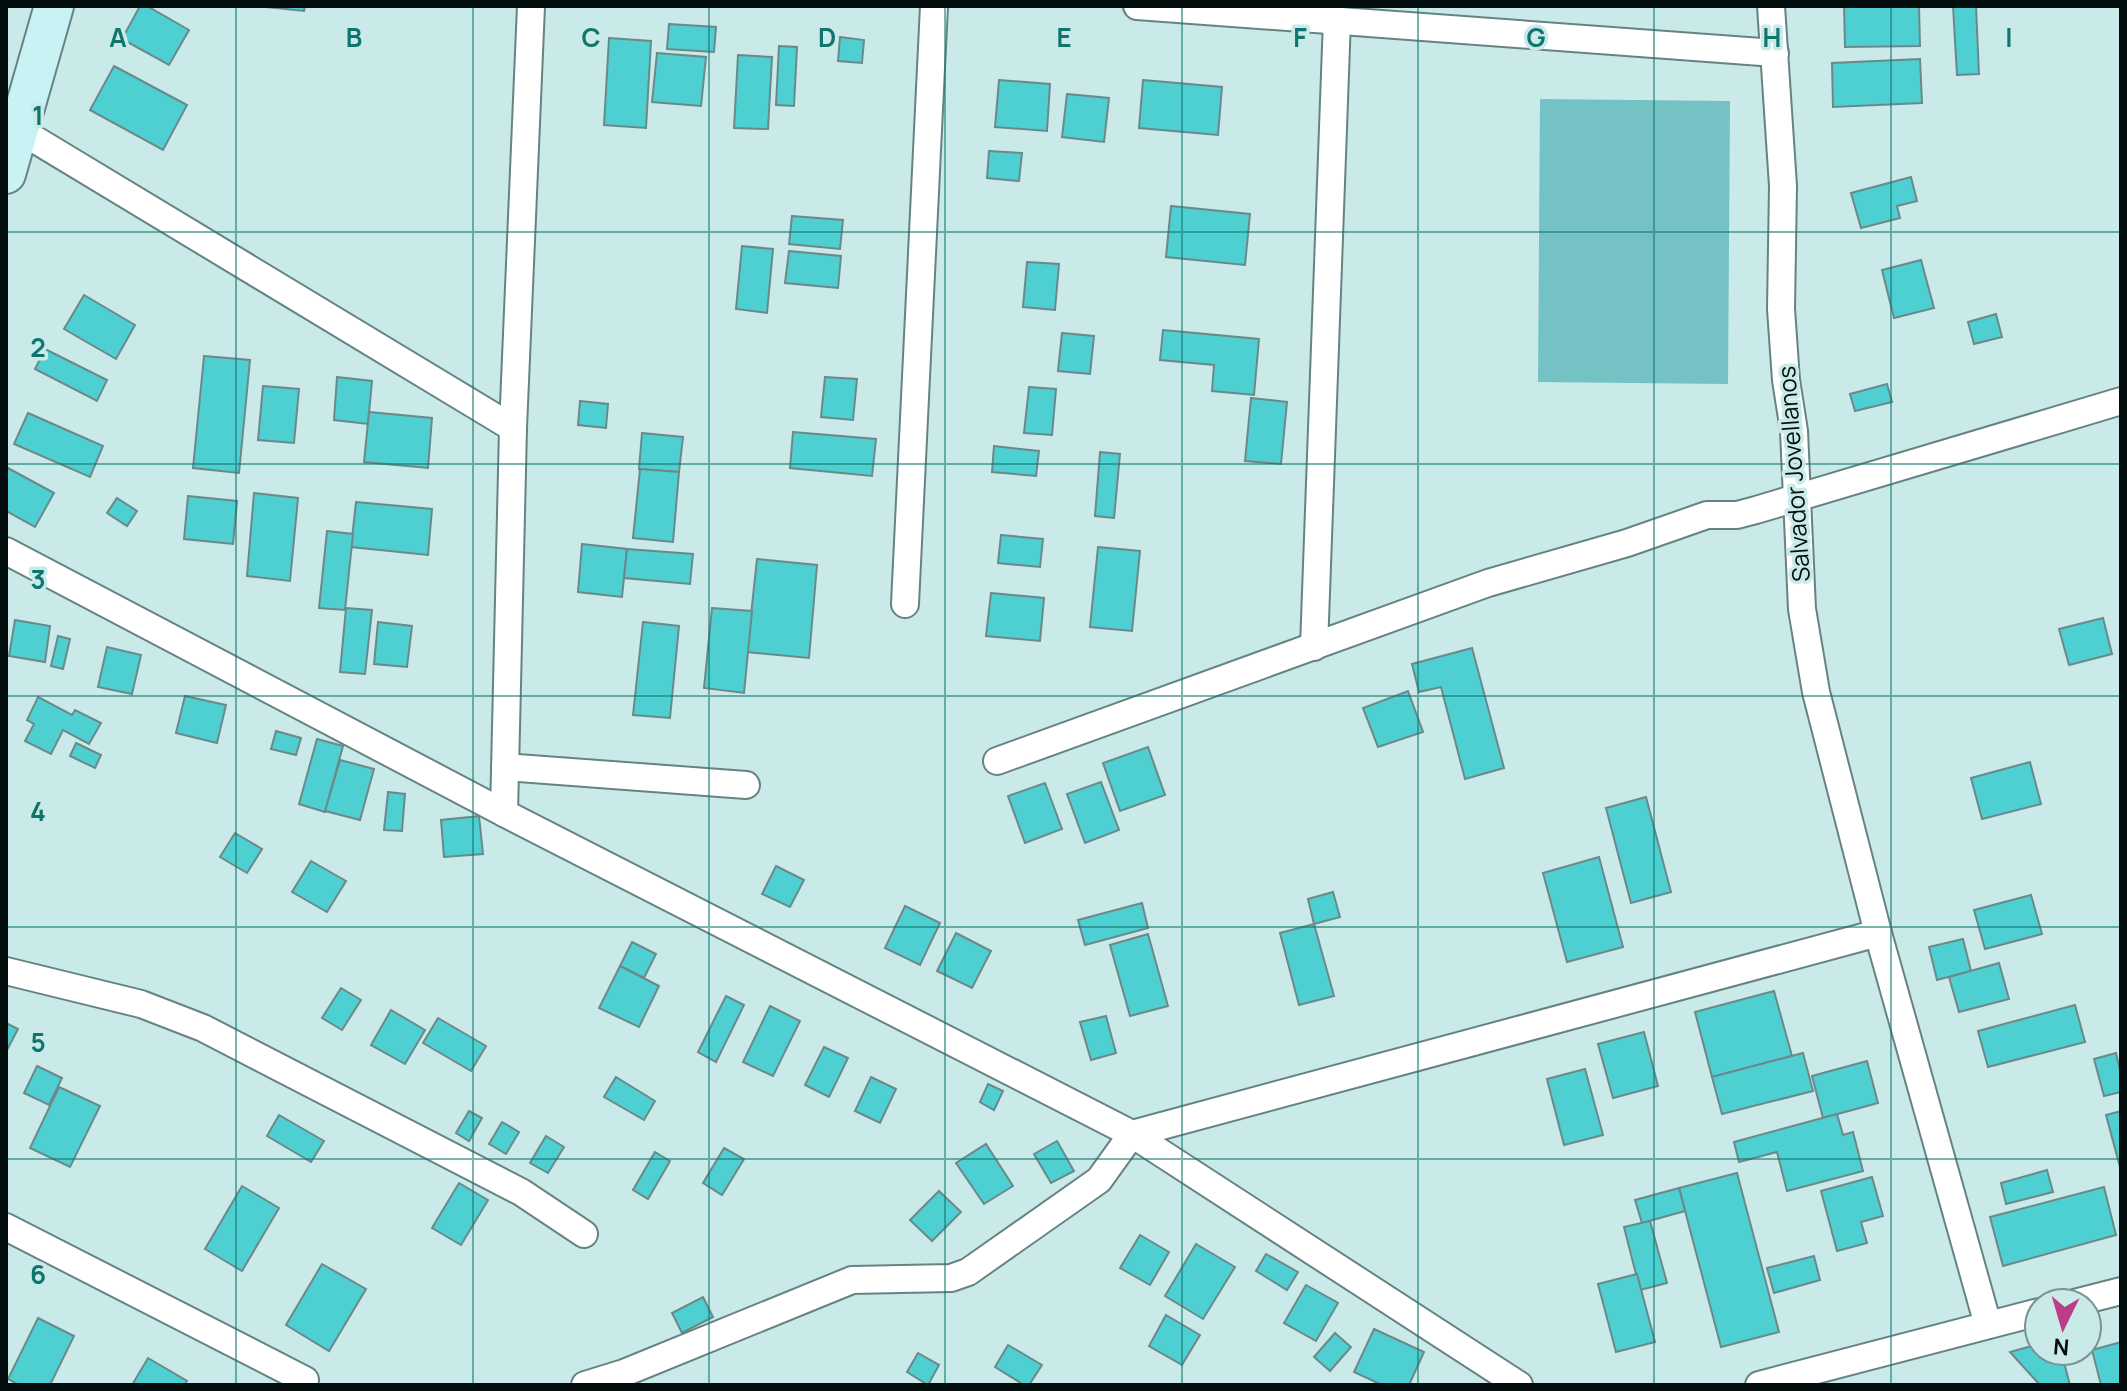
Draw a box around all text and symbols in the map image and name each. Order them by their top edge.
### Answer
text: A [109,19,127,55]
text: B [346,19,362,55]
text: C [581,19,601,55]
text: D [818,19,836,55]
text: E [1056,19,1072,55]
text: F [1293,19,1307,55]
text: G [1526,19,1546,55]
text: H [1763,19,1781,55]
text: I [2005,19,2013,55]
text: 1 [32,97,44,133]
text: 2 [30,329,46,365]
street label: Salvador Jovellanos [1769,365,1817,583]
text: 3 [30,561,46,597]
text: 4 [30,793,46,829]
text: 5 [30,1024,46,1060]
text: 6 [30,1256,46,1292]
north arrow [2023,1287,2103,1367]
text: N [2052,1331,2070,1363]

